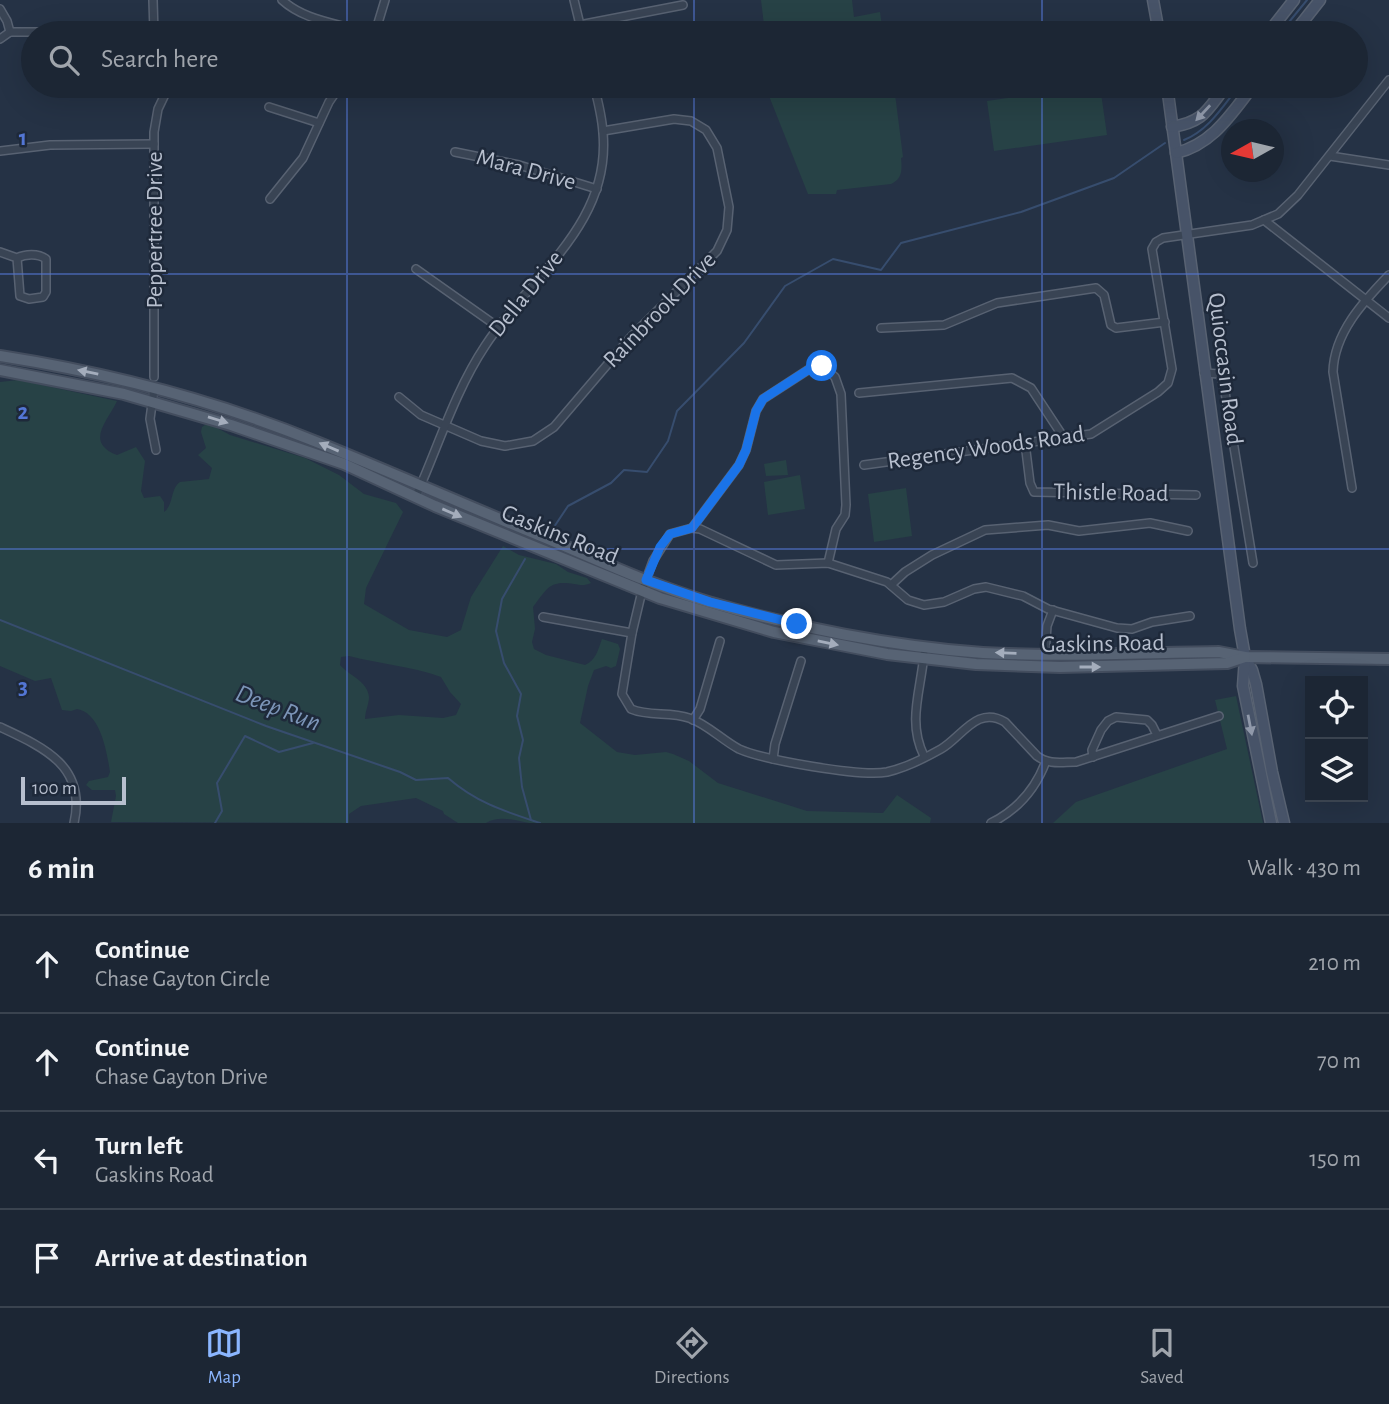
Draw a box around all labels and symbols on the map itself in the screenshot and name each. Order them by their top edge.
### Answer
one-way arrow [1196,104,1212,121]
north arrow [1221,119,1284,182]
text: 1 [19,127,27,150]
street label: Mara Drive [474,145,578,195]
street label: Peppertree Drive [143,151,167,309]
street label: Della Drive [484,246,568,342]
street label: Rainbrook Drive [599,248,721,372]
street label: Quioccasin Road [1204,291,1246,447]
route start [806,350,837,381]
one-way arrow [77,367,99,378]
text: 2 [18,401,29,424]
one-way arrow [207,416,228,426]
street label: Regency Woods Road [886,422,1086,474]
one-way arrow [318,441,339,452]
street label: Thistle Road [1053,480,1169,506]
street label: Gaskins Road [498,501,622,569]
one-way arrow [442,507,462,519]
route end [781,608,812,639]
street label: Gaskins Road [1041,631,1165,657]
one-way arrow [817,638,839,649]
one-way arrow [995,648,1017,659]
one-way arrow [1079,661,1101,673]
text: 3 [18,676,28,699]
water label: Deep Run [232,680,324,736]
one-way arrow [1245,714,1256,736]
scale bar [21,774,126,806]

